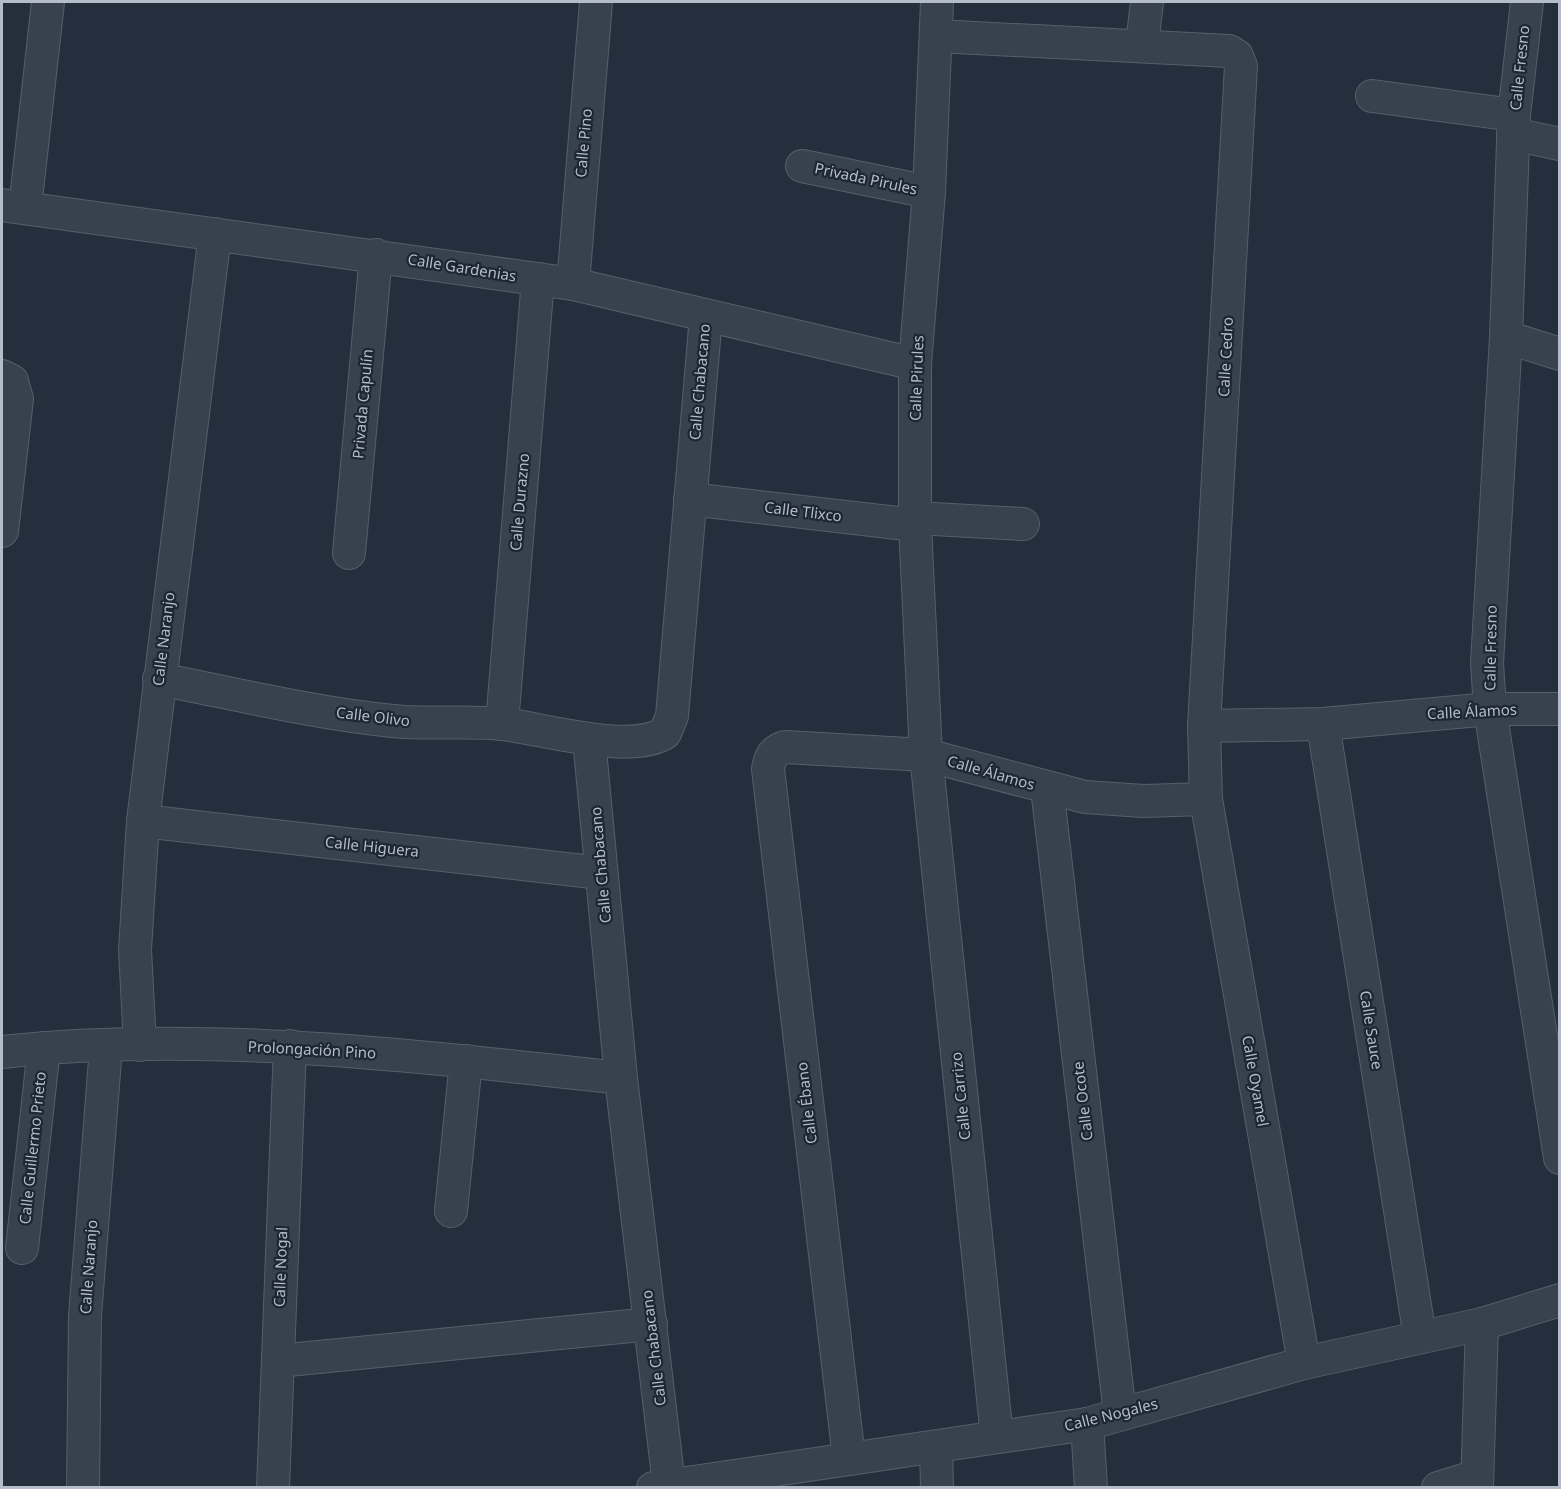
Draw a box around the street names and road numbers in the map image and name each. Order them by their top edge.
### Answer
street label: Calle Fresno [1505,24,1533,112]
street label: Calle Pino [570,108,596,178]
street label: Privada Pirules [813,157,919,199]
street label: Calle Gardenias [406,249,518,285]
street label: Calle Cedro [1213,316,1237,397]
street label: Calle Chabacano [684,323,714,441]
street label: Calle Pirules [905,335,927,421]
street label: Privada Capulín [347,348,377,460]
street label: Calle Durazno [505,452,533,552]
street label: Calle Tlixco [763,496,843,526]
street label: Calle Naranjo [147,591,179,687]
street label: Calle Fresno [1479,605,1501,691]
street label: Calle Álamos [1426,699,1517,723]
street label: Calle Olivo [335,702,411,730]
street label: Calle Álamos [945,750,1037,794]
street label: Calle Chabacano [585,806,615,924]
street label: Calle Higuera [324,831,420,861]
street label: Calle Sauce [1356,989,1388,1071]
street label: Calle Oyamel [1238,1034,1274,1128]
street label: Prolongación Pino [247,1036,377,1062]
street label: Calle Carrizo [945,1051,975,1141]
street label: Calle Ocote [1067,1060,1097,1142]
street label: Calle Ébano [791,1061,821,1145]
street label: Calle Guillermo Prieto [14,1070,50,1225]
street label: Calle Naranjo [75,1219,101,1315]
street label: Calle Nogal [269,1227,291,1307]
street label: Calle Chabacano [636,1289,670,1407]
street label: Calle Nogales [1062,1393,1160,1435]

